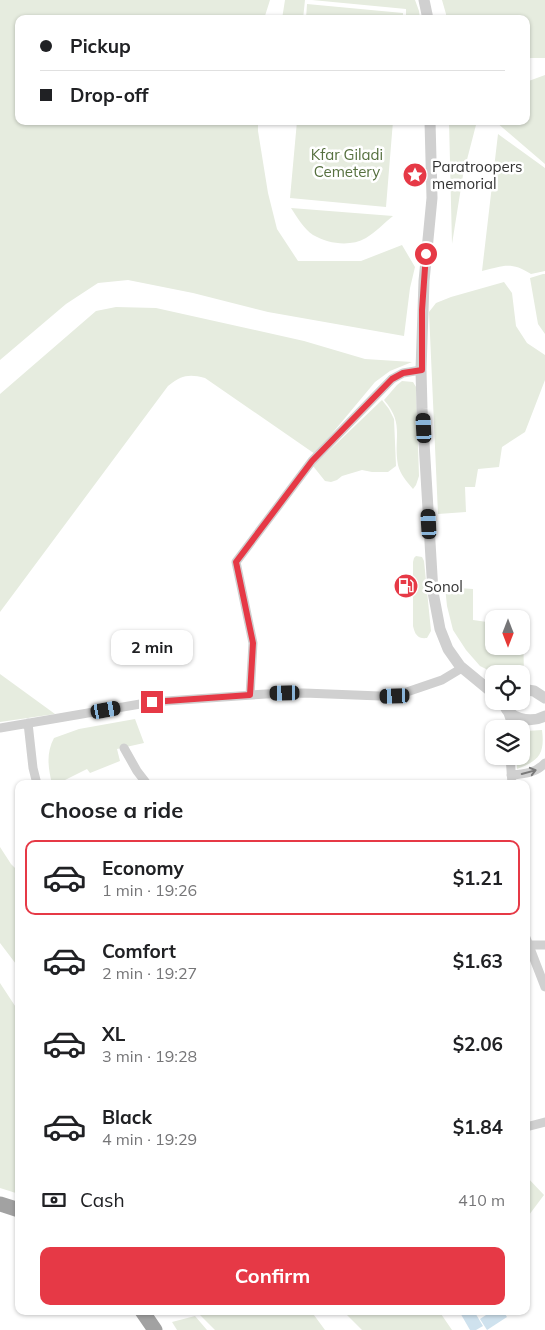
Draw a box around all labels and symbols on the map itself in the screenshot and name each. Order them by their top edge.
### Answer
park label: Kfar Giladi Cemetery [311,145,383,181]
place label: Paratroopers memorial [432,157,522,193]
place icon: Paratroopers memorial [402,162,428,188]
route start [415,243,437,265]
car [415,413,432,443]
car [420,509,437,539]
fuel station icon: Sonol [393,573,419,599]
place label: Sonol [424,577,463,596]
north arrow [485,610,530,655]
callout: 2 min [111,630,193,664]
car [269,685,300,701]
car [379,688,410,704]
route end [141,691,163,713]
car [89,700,122,720]
one-way arrow [521,766,537,776]

